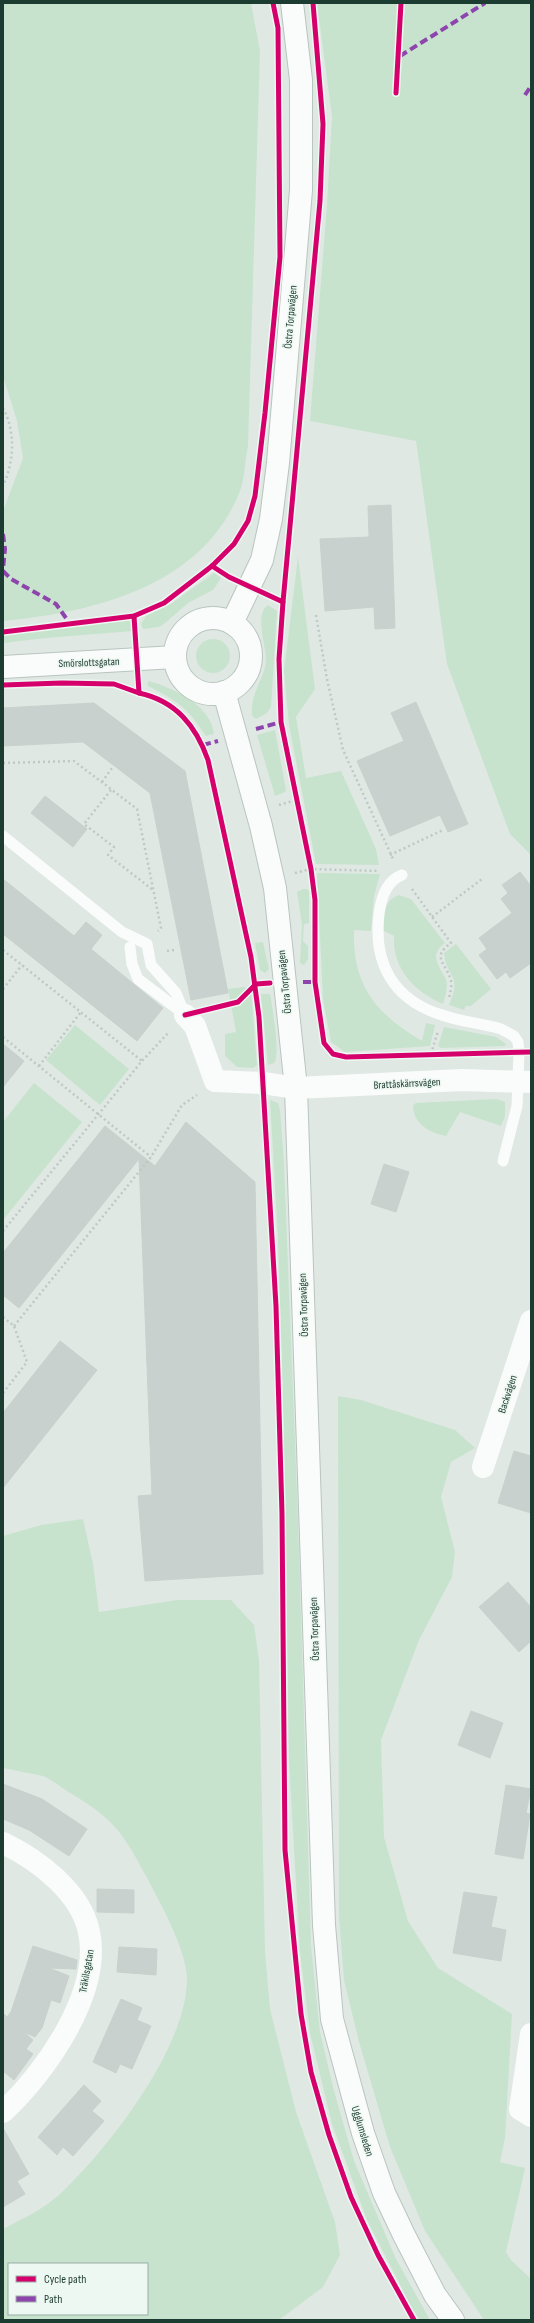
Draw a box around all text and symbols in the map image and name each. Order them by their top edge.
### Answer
street label: Östra Torpavägen [281,284,300,349]
street label: Smörslottsgatan [58,655,120,670]
street label: Östra Torpavägen [275,949,294,1014]
street label: Brattåskärrsvägen [373,1075,441,1092]
street label: Östra Torpavägen [296,1273,311,1337]
street label: Backvägen [495,1373,520,1415]
street label: Östra Torpavägen [307,1597,322,1661]
street label: Träkilsgatan [76,1948,97,1994]
street label: Ugglumsleden [349,2104,376,2158]
legend [8,2263,148,2315]
text: Cycle path [44,2272,86,2287]
text: Path [44,2292,62,2307]

